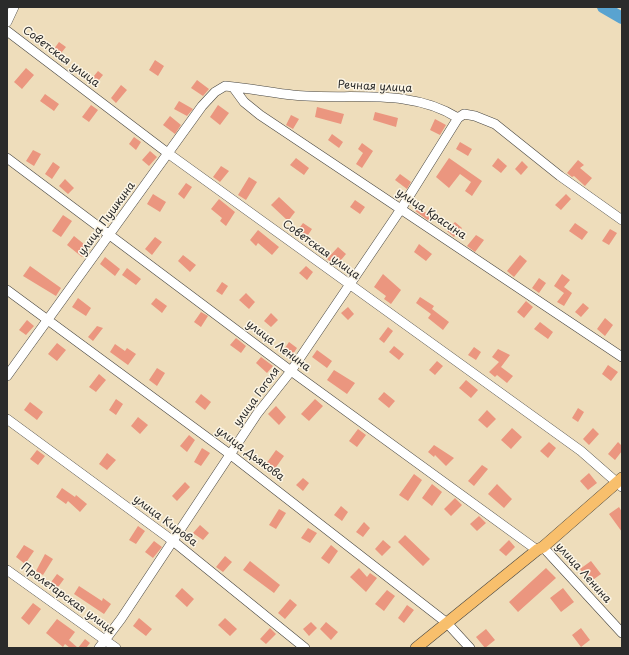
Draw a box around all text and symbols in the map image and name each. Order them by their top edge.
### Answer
street label: Советская улица [20,24,102,90]
street label: Речная улица [337,78,413,96]
street label: улица Пушкина [76,180,138,258]
street label: улица Красина [393,186,469,242]
street label: Советская улица [280,217,362,283]
street label: улица Ленина [243,318,313,374]
street label: улица Гоголя [231,365,283,429]
street label: улица Дьякова [213,424,287,484]
street label: улица Кирова [130,493,200,549]
street label: улица Ленина [552,540,614,606]
street label: Пролетарская улица [18,560,118,638]

